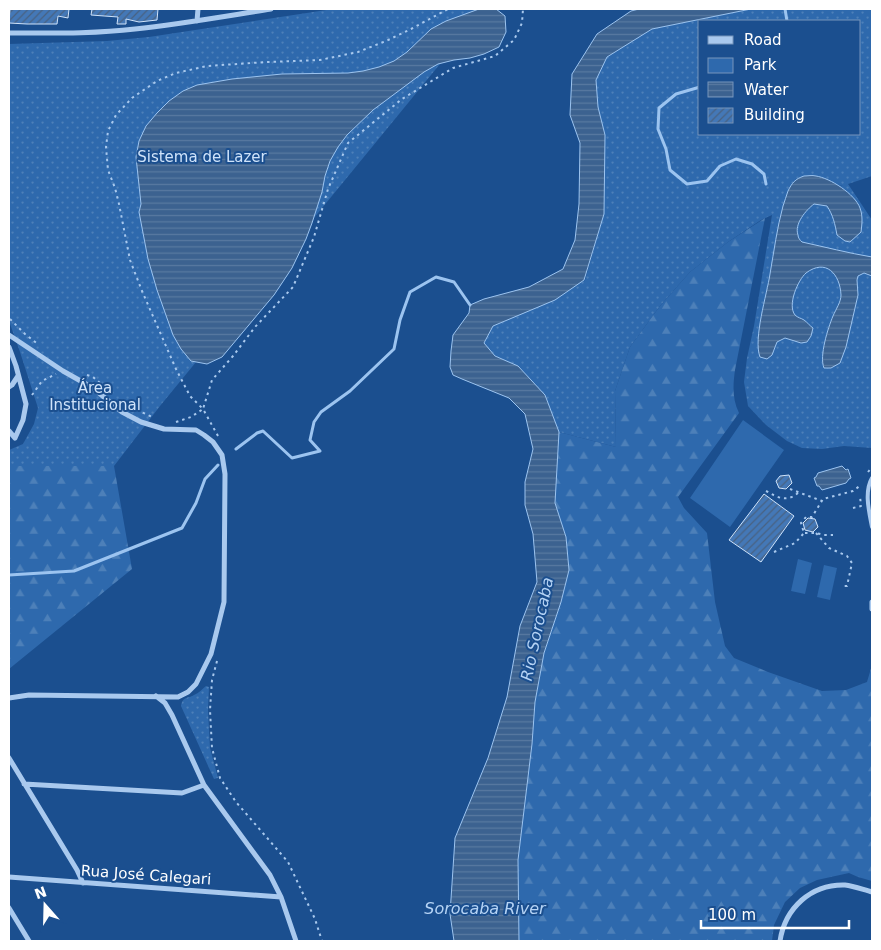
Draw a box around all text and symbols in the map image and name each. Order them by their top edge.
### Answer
legend [698,20,861,135]
text: Road [744,31,782,49]
text: Park [744,56,777,74]
text: Water [744,81,789,99]
text: Building [744,106,805,124]
park label: Sistema de Lazer [137,148,268,166]
park label: Área Institucional [49,378,141,414]
water label: Rio Sorocaba [517,576,557,682]
street label: Rua José Calegari [80,861,212,889]
north arrow [20,880,70,930]
text: N [32,883,49,902]
scale bar [701,898,848,930]
water label: Sorocaba River [424,899,547,918]
text: 100 m [708,906,756,924]

